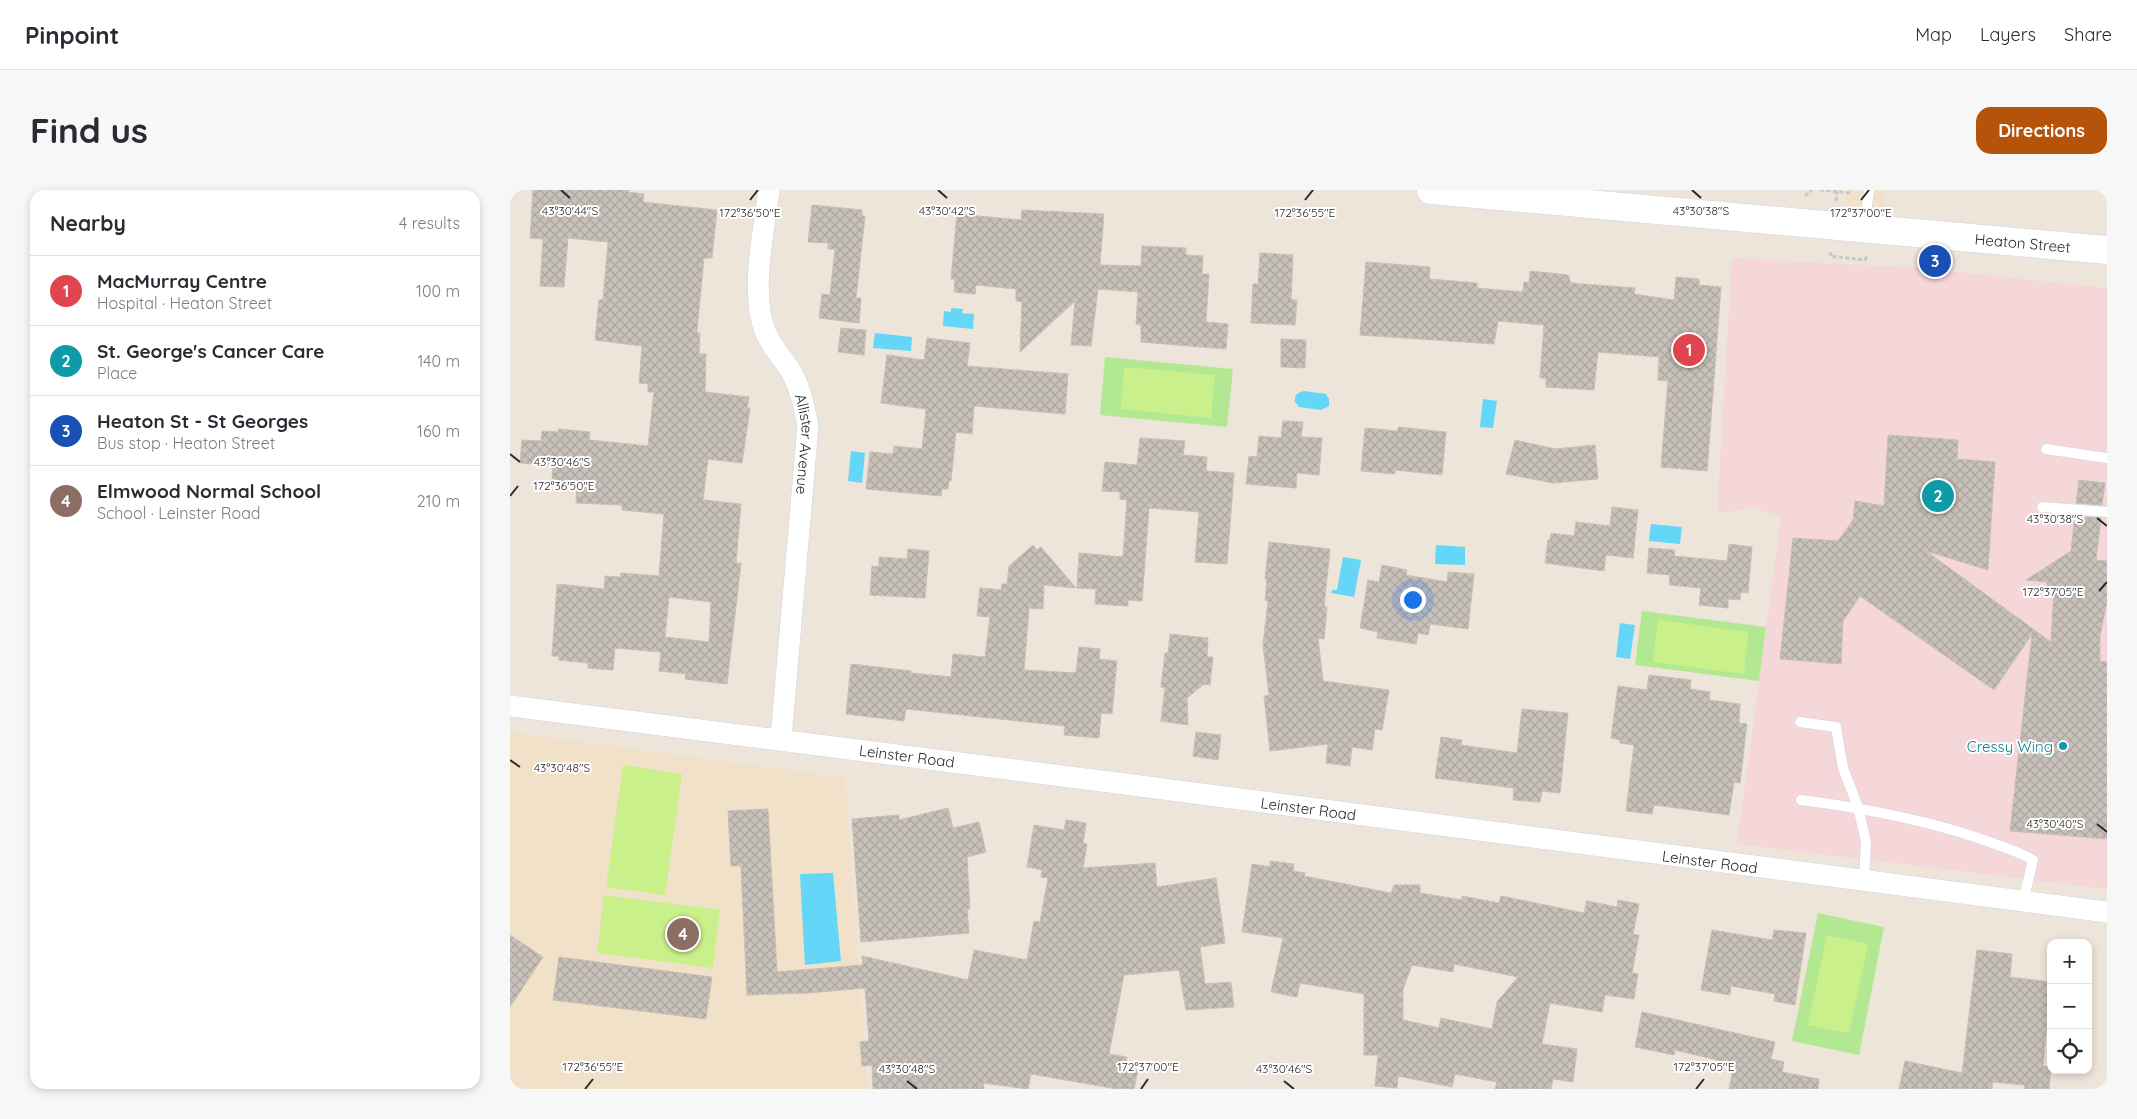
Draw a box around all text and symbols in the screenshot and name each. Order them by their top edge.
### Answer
text: Pinpoint [25,20,119,50]
text: Map [1915,23,1952,46]
text: Layers [1980,23,2036,46]
text: Share [2064,23,2112,46]
button: Directions [1976,107,2107,154]
text: Find us [30,108,148,152]
text: 43°30'44"S [542,203,598,218]
text: 43°30'42"S [919,203,976,218]
text: 43°30'38"S [1673,203,1729,218]
text: 172°36'50"E [719,205,781,220]
text: 172°36'55"E [1275,205,1336,220]
text: 172°37'00"E [1830,205,1892,220]
text: Nearby [50,210,126,236]
text: 4 results [399,213,460,233]
street label: Heaton Street [1974,229,2072,256]
pin: 3 [1919,242,1951,280]
text: MacMurray Centre [97,269,267,293]
text: 1 [63,281,69,301]
text: 100 m [416,281,460,301]
text: Hospital · Heaton Street [97,293,272,313]
pin: 1 [1673,331,1705,369]
text: St. George's Cancer Care [97,339,325,363]
text: 2 [61,351,71,371]
text: 140 m [417,351,460,371]
text: Place [97,363,137,383]
street label: Allister Avenue [791,392,817,495]
text: Heaton St - St Georges [97,409,308,433]
text: 3 [62,421,70,441]
text: 160 m [417,421,460,441]
text: Bus stop · Heaton Street [97,433,275,453]
text: 43°30'46"S [534,454,590,469]
pin: 2 [1922,477,1954,515]
text: 172°36'50"E [533,478,595,493]
text: Elmwood Normal School [97,479,321,503]
text: 4 [61,491,71,511]
text: 210 m [417,491,460,511]
text: School · Leinster Road [97,503,261,523]
text: 43°30'38"S [2027,511,2083,526]
text: 172°37'05"E [2022,584,2084,599]
your location [1400,587,1426,613]
place label: Cressy Wing [1967,737,2053,756]
street label: Leinster Road [858,740,956,771]
marker: Cressy Wing [2057,740,2069,752]
text: 43°30'48"S [534,760,590,775]
street label: Leinster Road [1260,793,1357,824]
text: 43°30'40"S [2026,816,2084,831]
street label: Leinster Road [1661,846,1759,877]
pin: 4 [667,915,699,953]
map controls [2047,939,2092,1074]
button: + [2047,939,2092,984]
button: − [2047,984,2092,1029]
button: locate [2047,1029,2092,1074]
text: 172°36'55"E [563,1059,624,1074]
text: 172°37'00"E [1117,1059,1179,1074]
text: 172°37'05"E [1673,1059,1735,1074]
text: 43°30'48"S [879,1061,935,1076]
text: 43°30'46"S [1256,1061,1312,1076]

